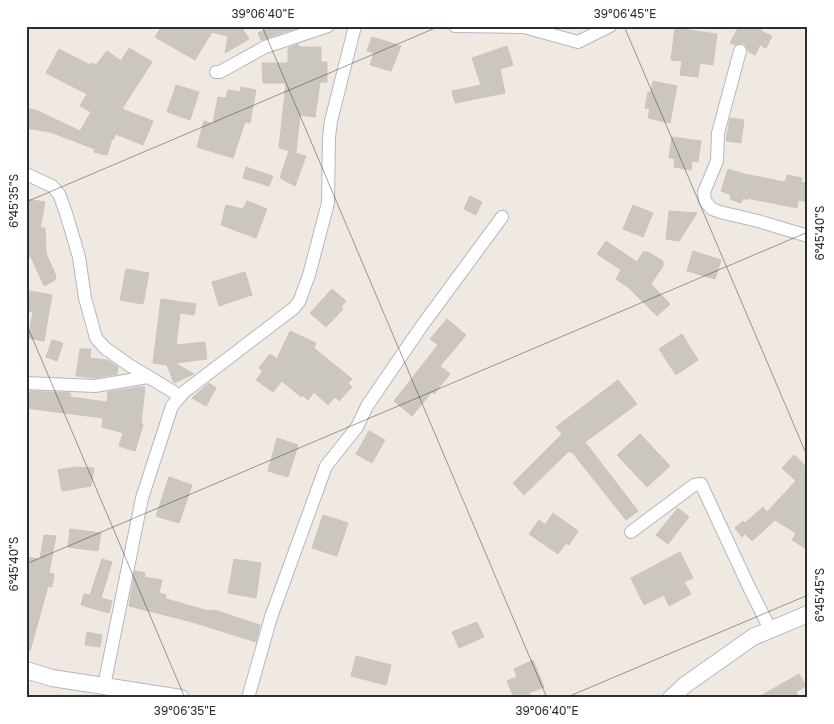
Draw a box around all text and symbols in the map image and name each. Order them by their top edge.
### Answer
text: 39°06'40"E [231,6,295,21]
text: 39°06'45"E [594,6,656,21]
text: 6°45'35"S [6,174,21,228]
text: 6°45'40"S [812,205,827,260]
text: 6°45'40"S [6,536,21,591]
text: 6°45'45"S [812,567,827,622]
text: 39°06'35"E [154,703,216,718]
text: 39°06'40"E [515,703,579,718]

